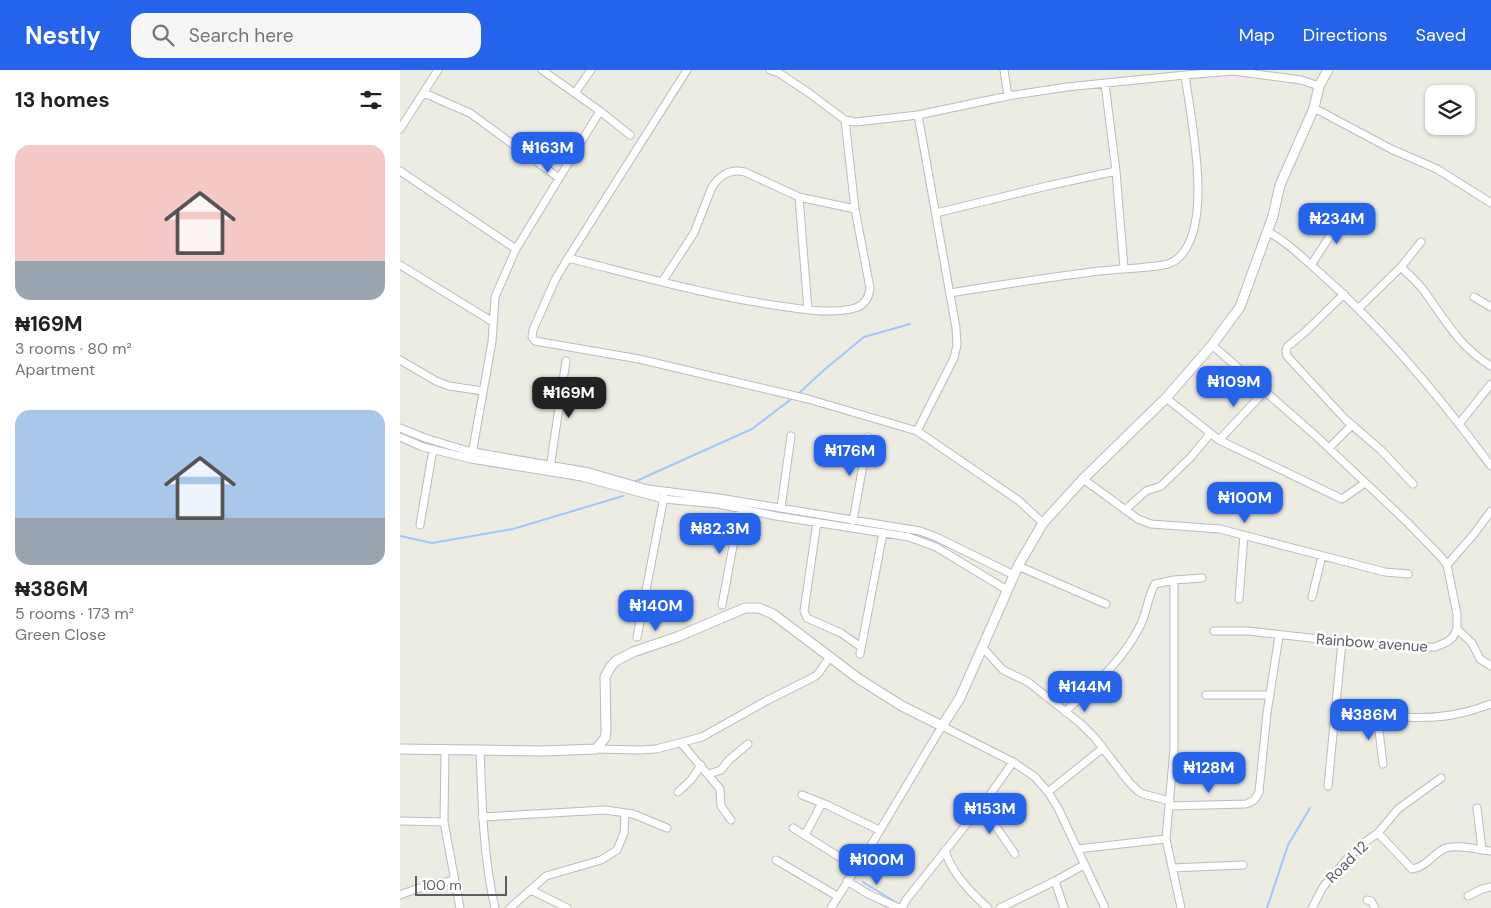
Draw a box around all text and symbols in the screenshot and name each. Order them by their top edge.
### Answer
search box [131,13,481,58]
text: Nestly [25,20,101,51]
icon: search [149,21,177,49]
text: Search here [189,23,294,48]
text: Map [1239,23,1275,47]
text: Directions [1303,23,1388,47]
text: Saved [1416,23,1466,47]
map controls [1425,85,1475,135]
button: layers [1425,85,1475,135]
text: 13 homes [15,86,110,114]
icon: filters [357,86,385,114]
pin: ₦163M [513,132,583,174]
text: ₦163M [522,137,574,158]
icon: home [155,178,245,268]
pin: ₦234M [1302,202,1372,245]
text: ₦234M [1309,208,1365,229]
text: ₦169M [15,310,83,338]
text: 3 rooms · 80 m² [15,338,132,359]
text: Apartment [15,359,95,380]
pin: ₦109M [1199,366,1269,408]
text: ₦109M [1208,371,1260,392]
pin: ₦169M [534,376,604,419]
text: ₦169M [543,382,595,403]
pin: ₦176M [815,434,885,477]
text: ₦176M [825,440,875,461]
icon: home [155,443,245,533]
pin: ₦100M [1210,482,1280,524]
text: ₦100M [1218,487,1272,508]
pin: ₦82.3M [679,512,761,555]
text: ₦82.3M [691,518,749,539]
text: ₦386M [15,575,88,603]
pin: ₦140M [621,590,691,632]
text: ₦140M [629,595,683,616]
text: 5 rooms · 173 m² [15,603,134,624]
text: Green Close [15,624,106,645]
street label: Rainbow avenue [1315,629,1429,657]
pin: ₦144M [1050,670,1120,713]
text: ₦144M [1059,676,1111,697]
pin: ₦386M [1334,698,1404,741]
text: ₦386M [1341,704,1397,725]
pin: ₦128M [1174,752,1244,794]
text: ₦128M [1184,757,1234,778]
pin: ₦153M [955,792,1025,835]
text: ₦153M [964,798,1016,819]
street label: Road 12 [1321,836,1373,888]
pin: ₦100M [842,844,912,886]
text: ₦100M [850,849,904,870]
scale bar [415,873,508,896]
text: 100 m [422,876,462,894]

